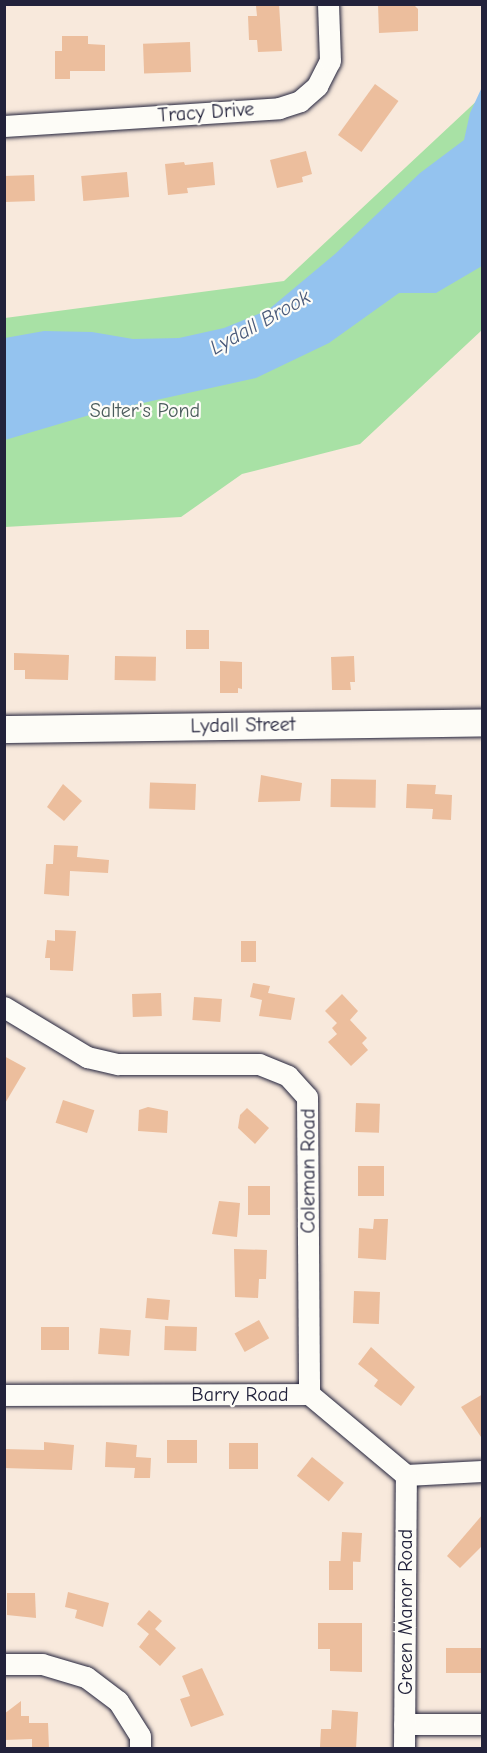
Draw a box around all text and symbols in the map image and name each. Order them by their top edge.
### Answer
street label: Tracy Drive [157,97,255,127]
water label: Lydall Brook [205,284,315,360]
park label: Salter's Pond [90,398,200,422]
street label: Lydall Street [190,712,296,738]
street label: Coleman Road [296,1108,320,1234]
street label: Barry Road [191,1382,289,1406]
street label: Green Manor Road [393,1529,417,1695]

